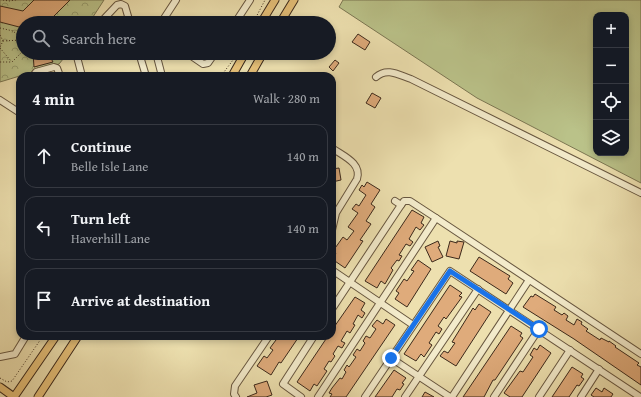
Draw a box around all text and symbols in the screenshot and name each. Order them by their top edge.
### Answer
map controls [593,12,629,156]
button: + [593,12,629,48]
search box [16,16,336,60]
icon: search [30,27,52,49]
text: Search here [62,28,136,49]
button: − [593,48,629,84]
button: locate [593,84,629,120]
text: 4 min [32,86,74,111]
text: Walk · 280 m [253,89,320,108]
button: layers [593,120,629,156]
text: Continue [71,136,132,157]
icon: ahead [33,145,55,167]
text: 140 m [287,147,319,166]
text: Belle Isle Lane [71,157,148,176]
text: Turn left [71,208,130,229]
icon: left [33,217,55,239]
text: 140 m [287,219,319,238]
text: Haverhill Lane [71,229,150,248]
icon: arrive [33,289,55,311]
text: Arrive at destination [71,290,210,311]
route start [530,320,548,338]
route end [382,349,400,367]

